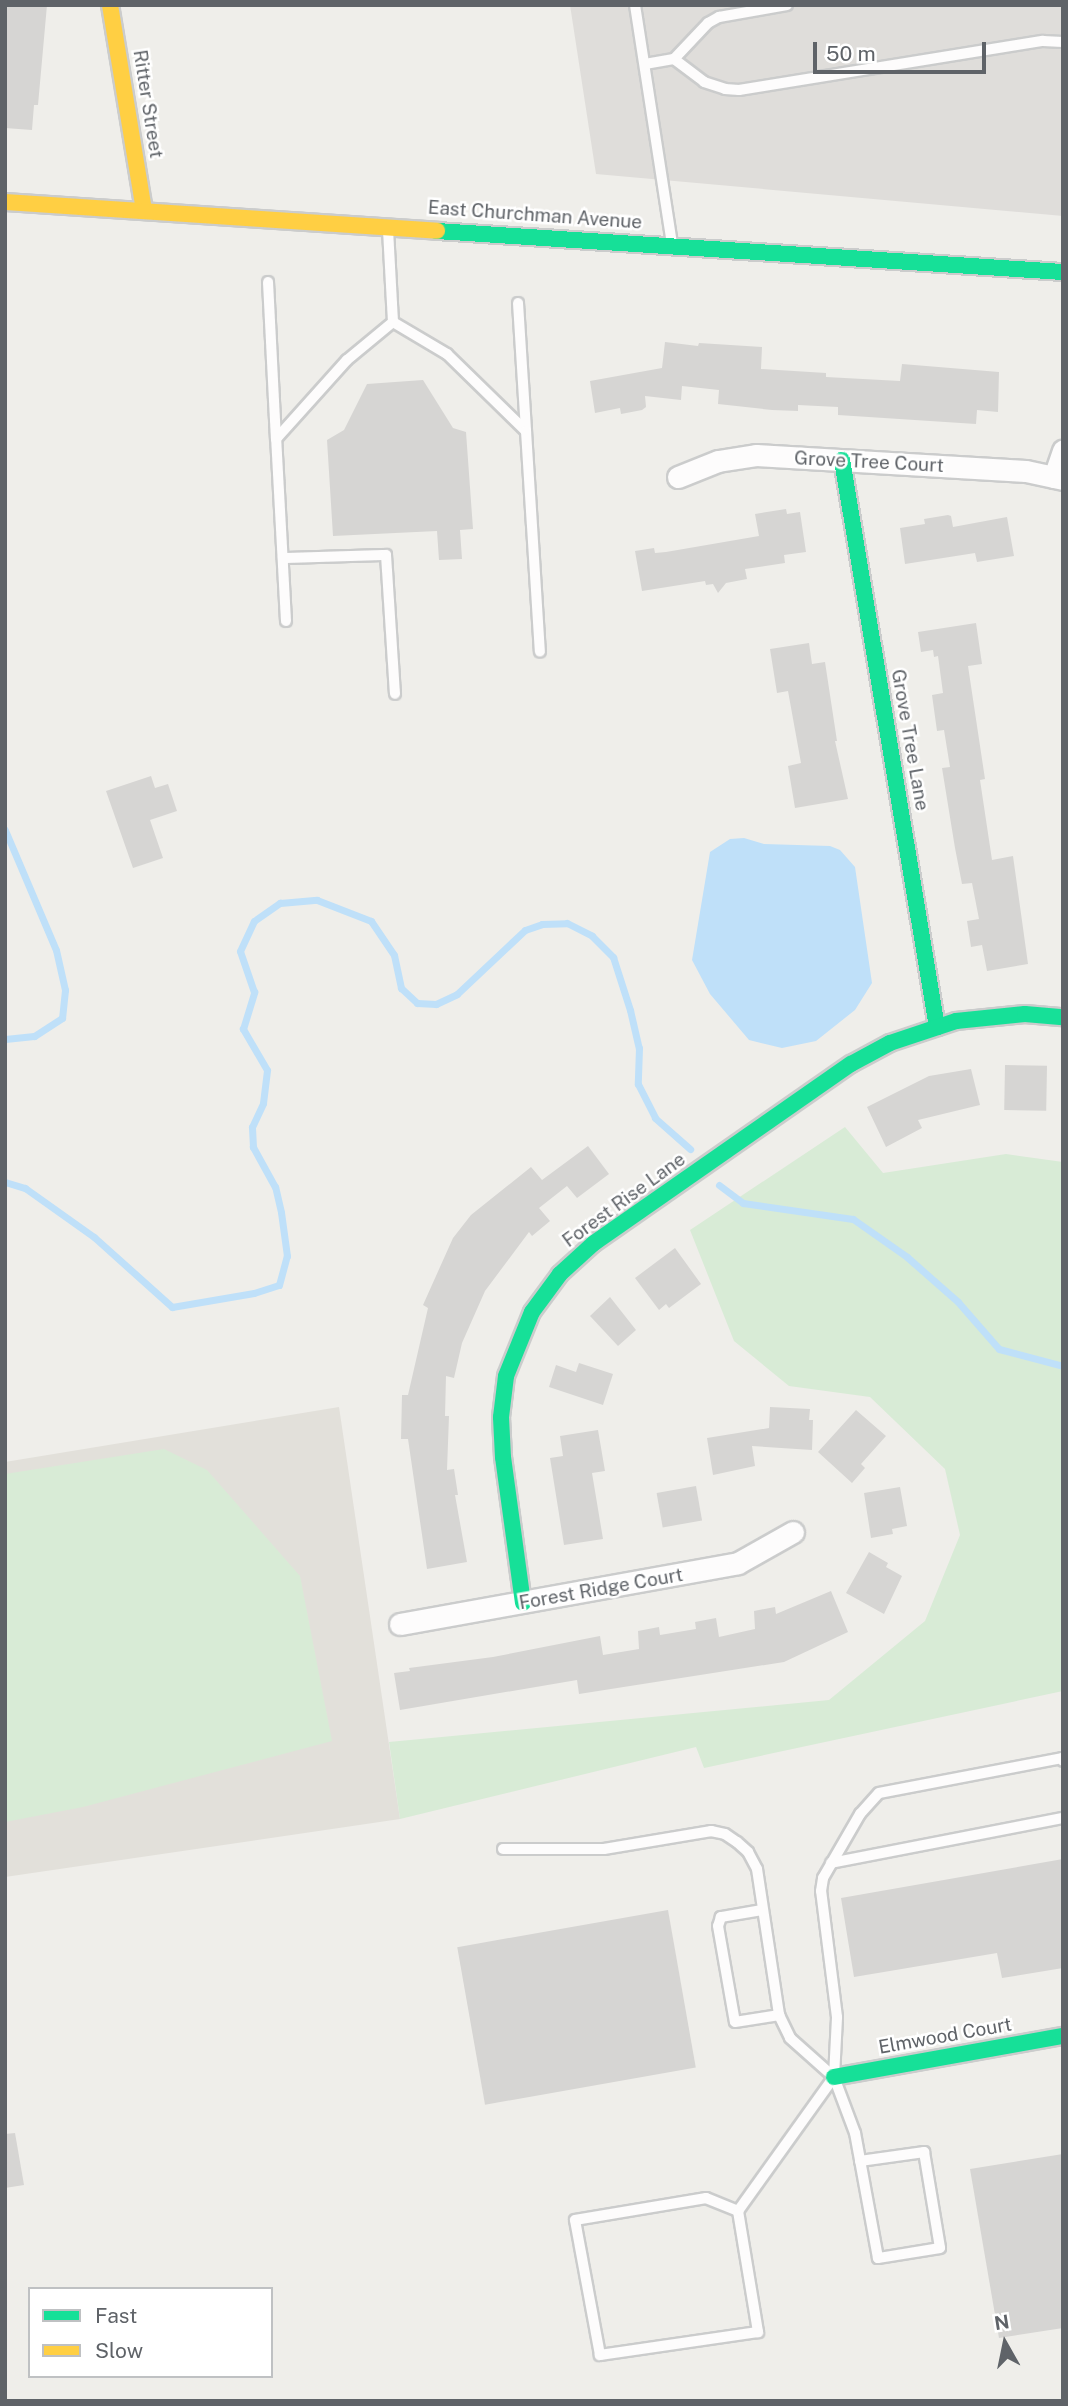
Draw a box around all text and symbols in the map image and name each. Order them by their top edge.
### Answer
scale bar [816,28,989,72]
text: 50 m [826,41,876,66]
street label: Ritter Street [128,48,168,160]
street label: East Churchman Avenue [427,196,643,234]
street label: Grove Tree Court [793,447,945,477]
street label: Grove Tree Lane [886,667,934,813]
street label: Forest Rise Lane [558,1148,690,1252]
street label: Forest Ridge Court [517,1563,685,1615]
street label: Elmwood Court [877,2013,1013,2059]
legend [28,2287,273,2378]
text: Fast [95,2303,137,2328]
north arrow [970,2308,1040,2378]
text: N [993,2310,1011,2334]
text: Slow [95,2338,143,2363]

